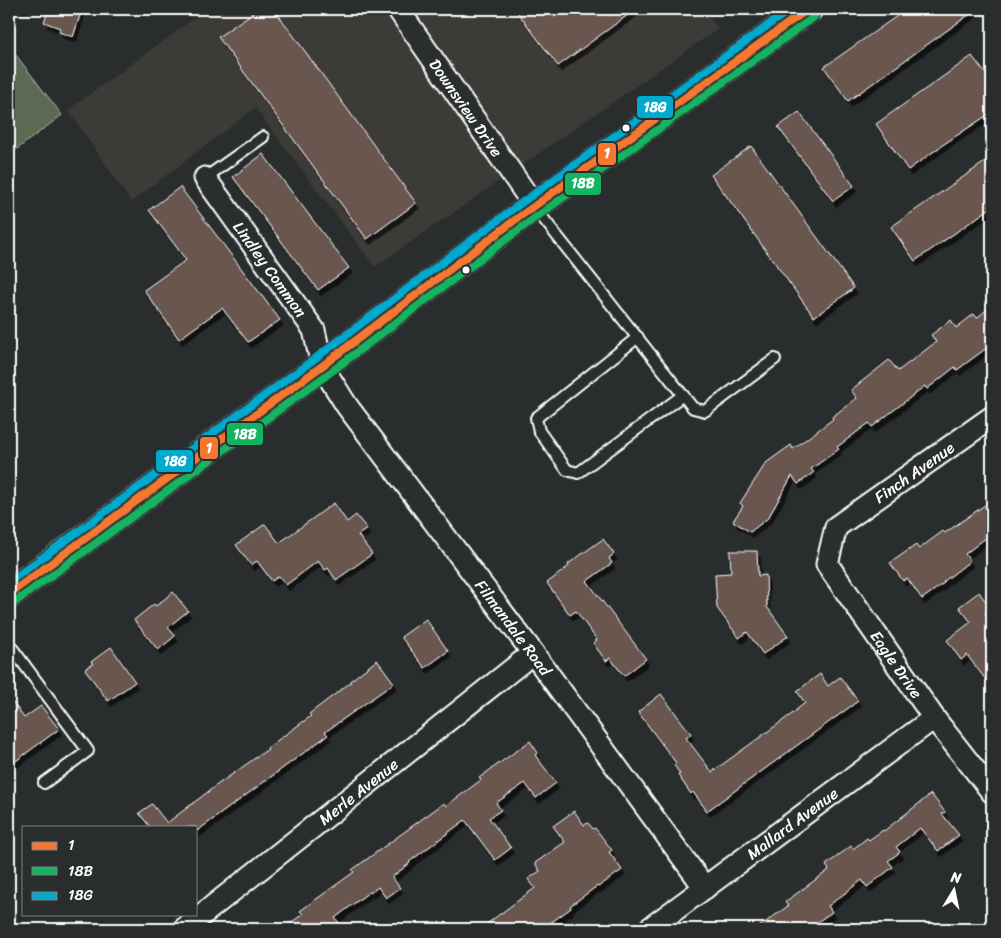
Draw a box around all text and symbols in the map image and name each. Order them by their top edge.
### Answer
street label: Downsview Drive [421,52,511,164]
line badge: 18G [636,95,674,119]
text: 18G [643,95,667,120]
unlabelled marker [621,123,631,133]
text: 1 [604,141,610,166]
line badge: 1 [597,142,617,166]
text: 18B [571,171,595,196]
line badge: 18B [564,172,602,196]
street label: Lindley Common [225,215,315,324]
unlabelled marker [461,265,471,275]
line badge: 18B [226,422,264,446]
text: 18B [233,422,257,447]
street label: Finch Avenue [868,434,961,511]
line badge: 1 [199,436,219,460]
text: 1 [206,436,212,461]
line badge: 18G [155,449,194,473]
text: 18G [163,449,187,474]
street label: Filmandale Road [467,573,560,683]
street label: Eagle Drive [862,624,930,705]
street label: Merle Avenue [312,751,405,833]
street label: Mallard Avenue [740,780,845,867]
legend [22,826,198,916]
text: 1 [68,832,74,858]
text: 18B [68,858,93,884]
text: N [948,864,963,891]
north arrow [928,866,978,916]
text: 18G [68,882,93,908]

